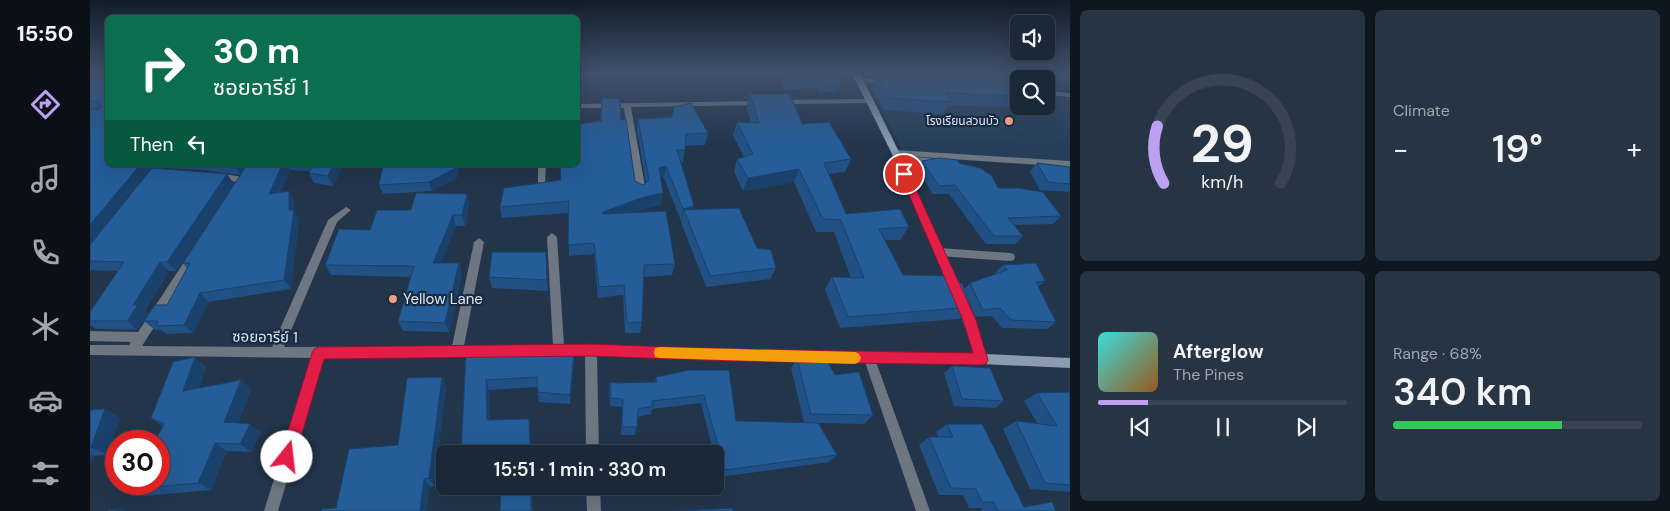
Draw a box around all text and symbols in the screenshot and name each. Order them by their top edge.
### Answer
map controls [1010,15,1055,115]
button: sound [1010,15,1055,60]
text: 15:50 [17,19,73,48]
text: 30 m [213,28,300,74]
icon: right [130,35,195,100]
button: search [1010,70,1055,115]
text: ซอยอารีย์ 1 [213,73,309,102]
icon: directions [28,87,63,122]
text: Climate [1393,100,1450,121]
text: 29 [1191,110,1254,178]
place label: โรงเรียนสวนบัว [926,113,999,129]
marker: โรงเรียนสวนบัว [1003,115,1015,127]
text: 19° [1492,124,1543,174]
icon: left [183,130,211,158]
text: − [1393,131,1408,168]
text: + [1627,131,1642,168]
text: Then [130,132,173,157]
pin [883,153,925,195]
icon: arrive [890,160,918,188]
icon: music [28,161,63,196]
text: km/h [1201,170,1244,194]
icon: phone [28,235,63,270]
place label: Yellow Lane [403,289,483,309]
marker: Yellow Lane [387,293,399,305]
icon: climate [28,309,63,344]
street label: ซอยอารีย์ 1 [232,326,298,348]
text: Afterglow [1173,339,1264,364]
text: Range · 68% [1393,343,1482,364]
text: The Pines [1173,364,1244,385]
text: 340 km [1393,367,1532,417]
icon: car [28,383,63,418]
icon: previous [1126,413,1154,441]
icon: pause [1209,413,1237,441]
icon: next [1292,413,1320,441]
speed limit sign: 30 [105,430,170,495]
position arrow [260,430,312,482]
icon: filters [28,456,63,491]
text: 15:51 · 1 min · 330 m [494,457,666,482]

